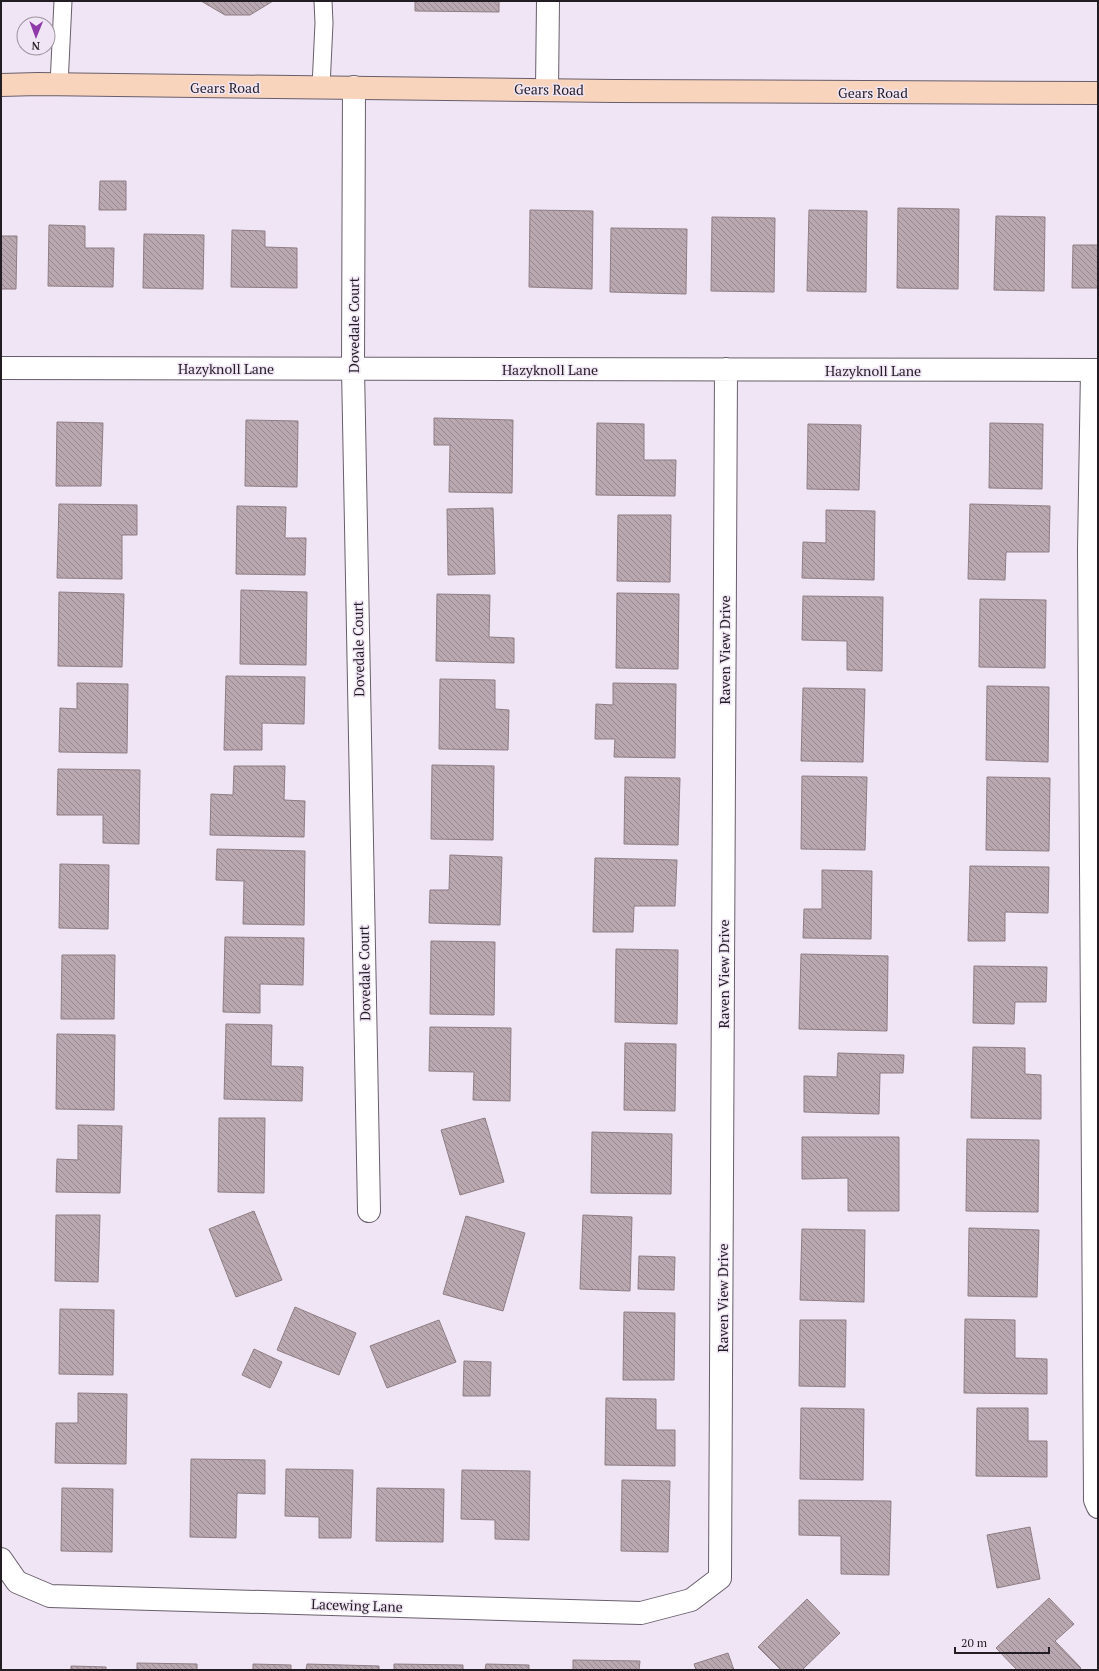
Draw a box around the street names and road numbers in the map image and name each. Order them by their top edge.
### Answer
street label: Gears Road [190,78,260,97]
street label: Gears Road [514,79,584,99]
street label: Gears Road [838,83,908,102]
street label: Dovedale Court [344,276,363,373]
street label: Hazyknoll Lane [178,359,274,378]
street label: Hazyknoll Lane [502,360,598,379]
street label: Hazyknoll Lane [825,361,921,380]
street label: Raven View Drive [715,596,734,705]
street label: Dovedale Court [348,600,368,697]
street label: Raven View Drive [714,920,733,1029]
street label: Dovedale Court [354,924,374,1021]
street label: Raven View Drive [713,1244,732,1353]
street label: Lacewing Lane [311,1594,403,1616]

